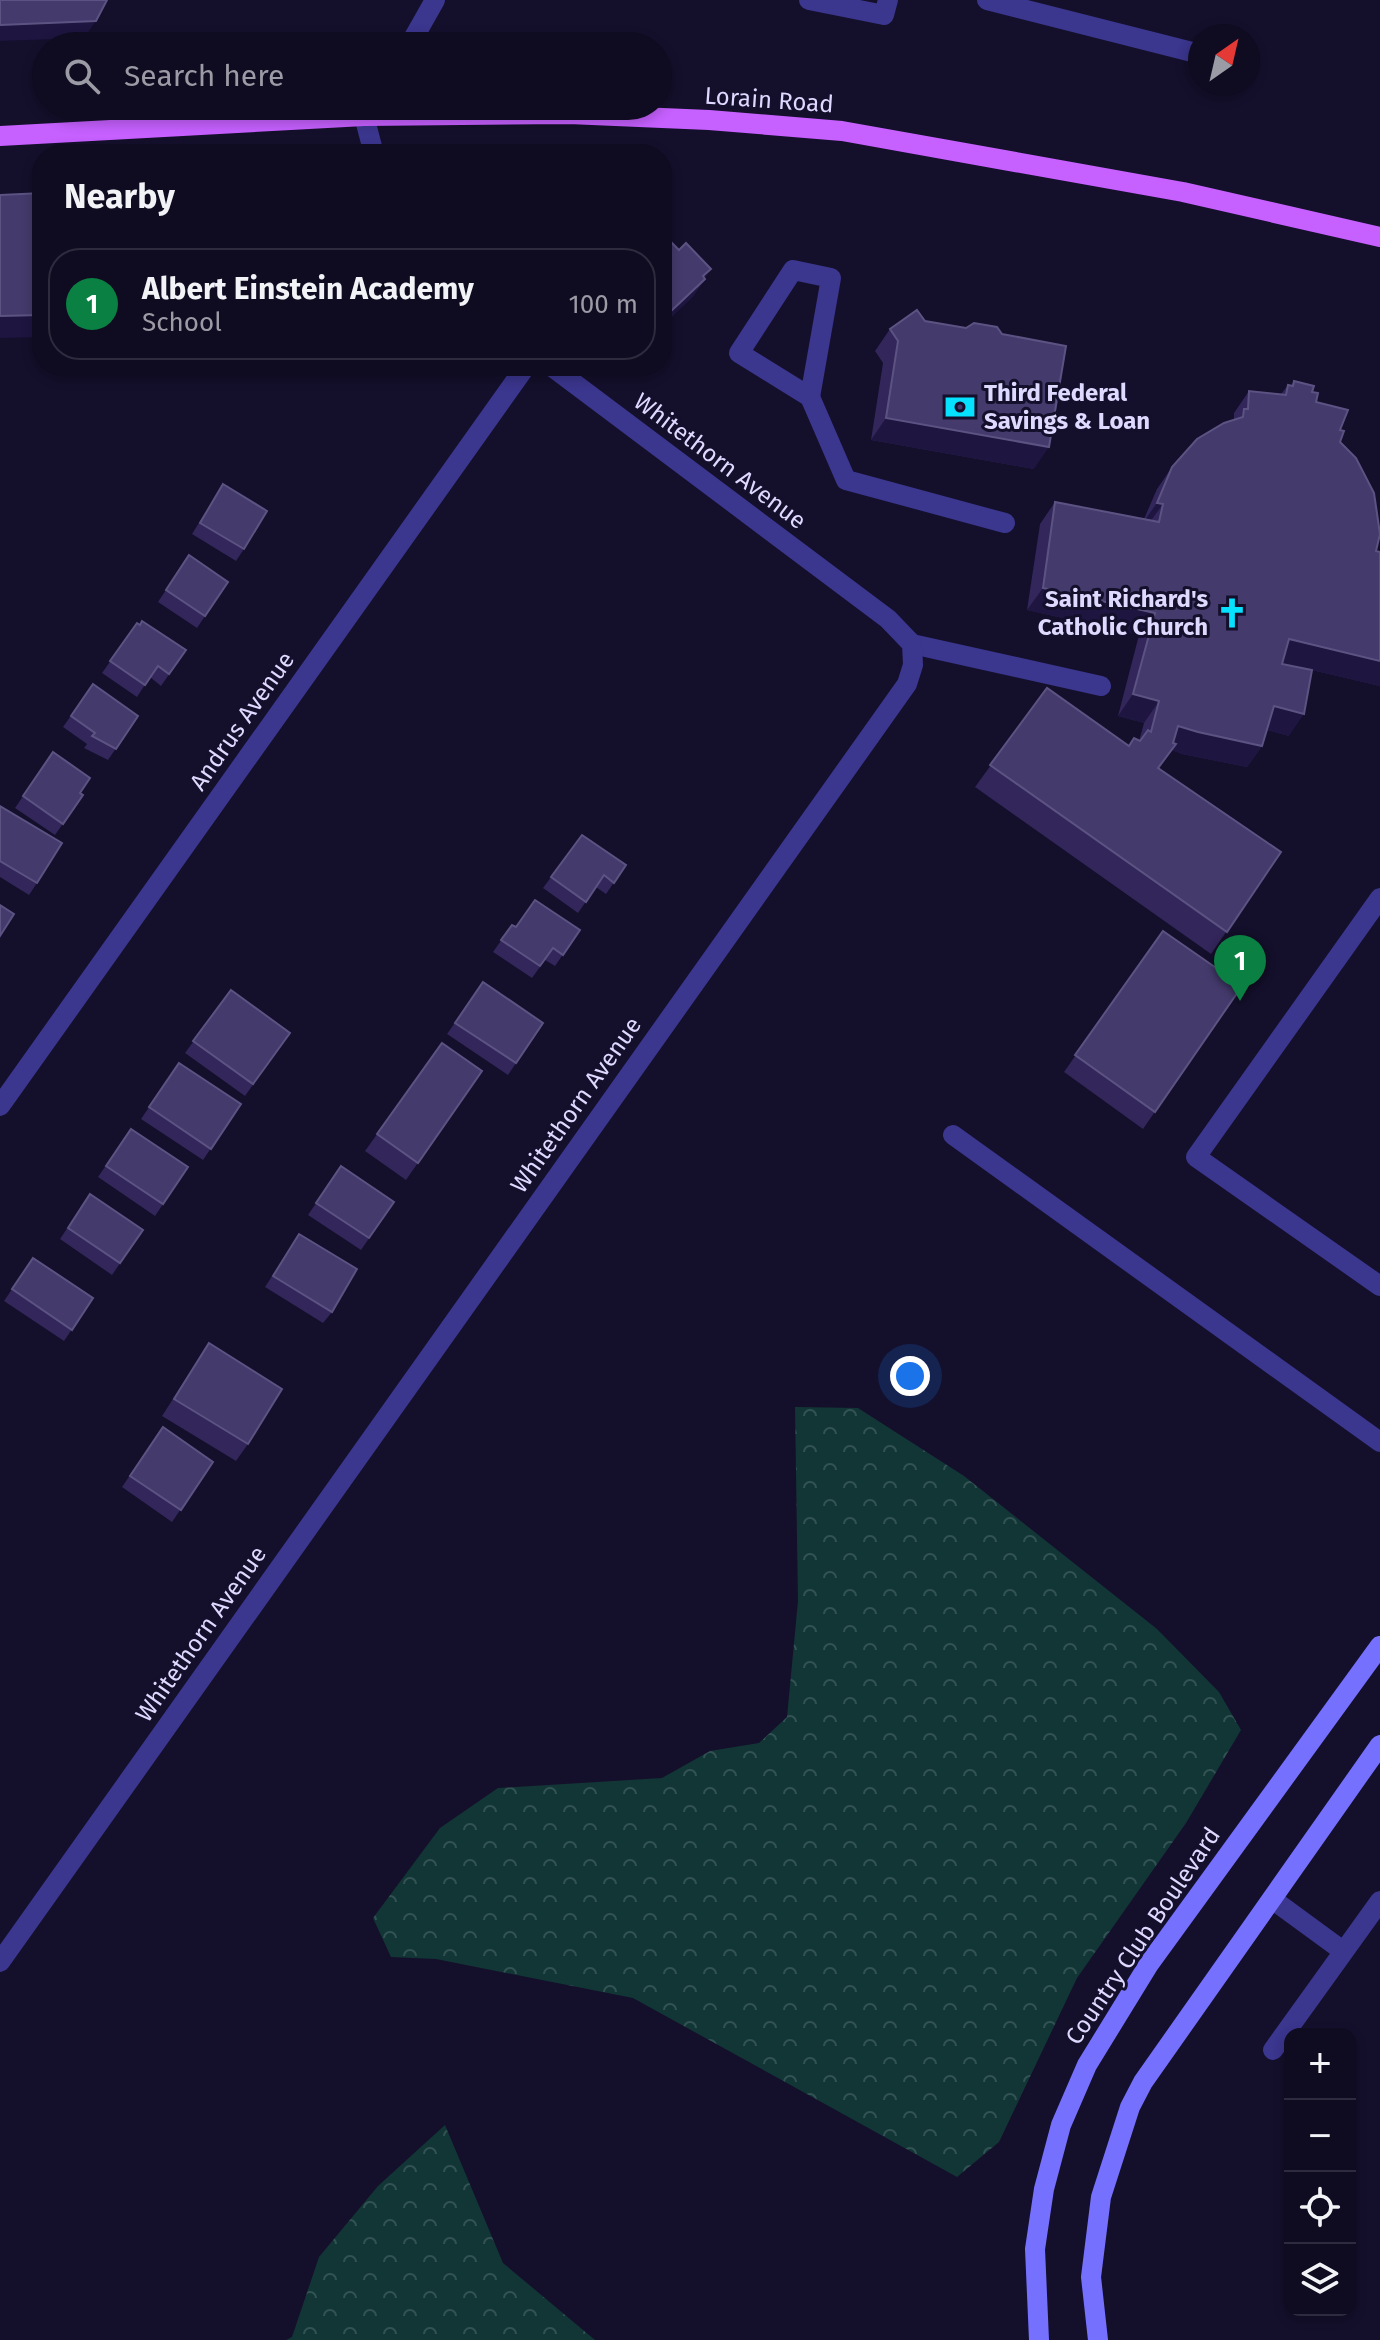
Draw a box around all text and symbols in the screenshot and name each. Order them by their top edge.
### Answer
north arrow [1188,24,1260,96]
search box [32,32,672,120]
icon: search [60,54,104,98]
text: Search here [124,58,284,94]
street label: Lorain Road [703,82,835,118]
text: Nearby [64,176,175,217]
text: Albert Einstein Academy [142,271,474,307]
text: 1 [86,289,98,320]
text: 100 m [569,289,638,320]
text: School [142,307,222,338]
place label: Third Federal Savings & Loan [984,379,1150,435]
street label: Whitethorn Avenue [628,387,812,535]
bank icon: Third Federal Savings & Loan [943,390,977,424]
place label: Saint Richard's Catholic Church [1038,585,1208,641]
church icon: Saint Richard's Catholic Church [1215,596,1249,630]
street label: Andrus Avenue [184,646,300,796]
pin: 1 [1214,935,1266,1001]
street label: Whitethorn Avenue [505,1012,647,1198]
your location [890,1356,930,1396]
street label: Whitethorn Avenue [130,1541,272,1727]
street label: Country Club Boulevard [1060,1822,1226,2050]
map controls [1284,2028,1356,2316]
button: + [1284,2028,1356,2100]
button: − [1284,2100,1356,2172]
button: locate [1284,2172,1356,2244]
button: layers [1284,2244,1356,2316]

